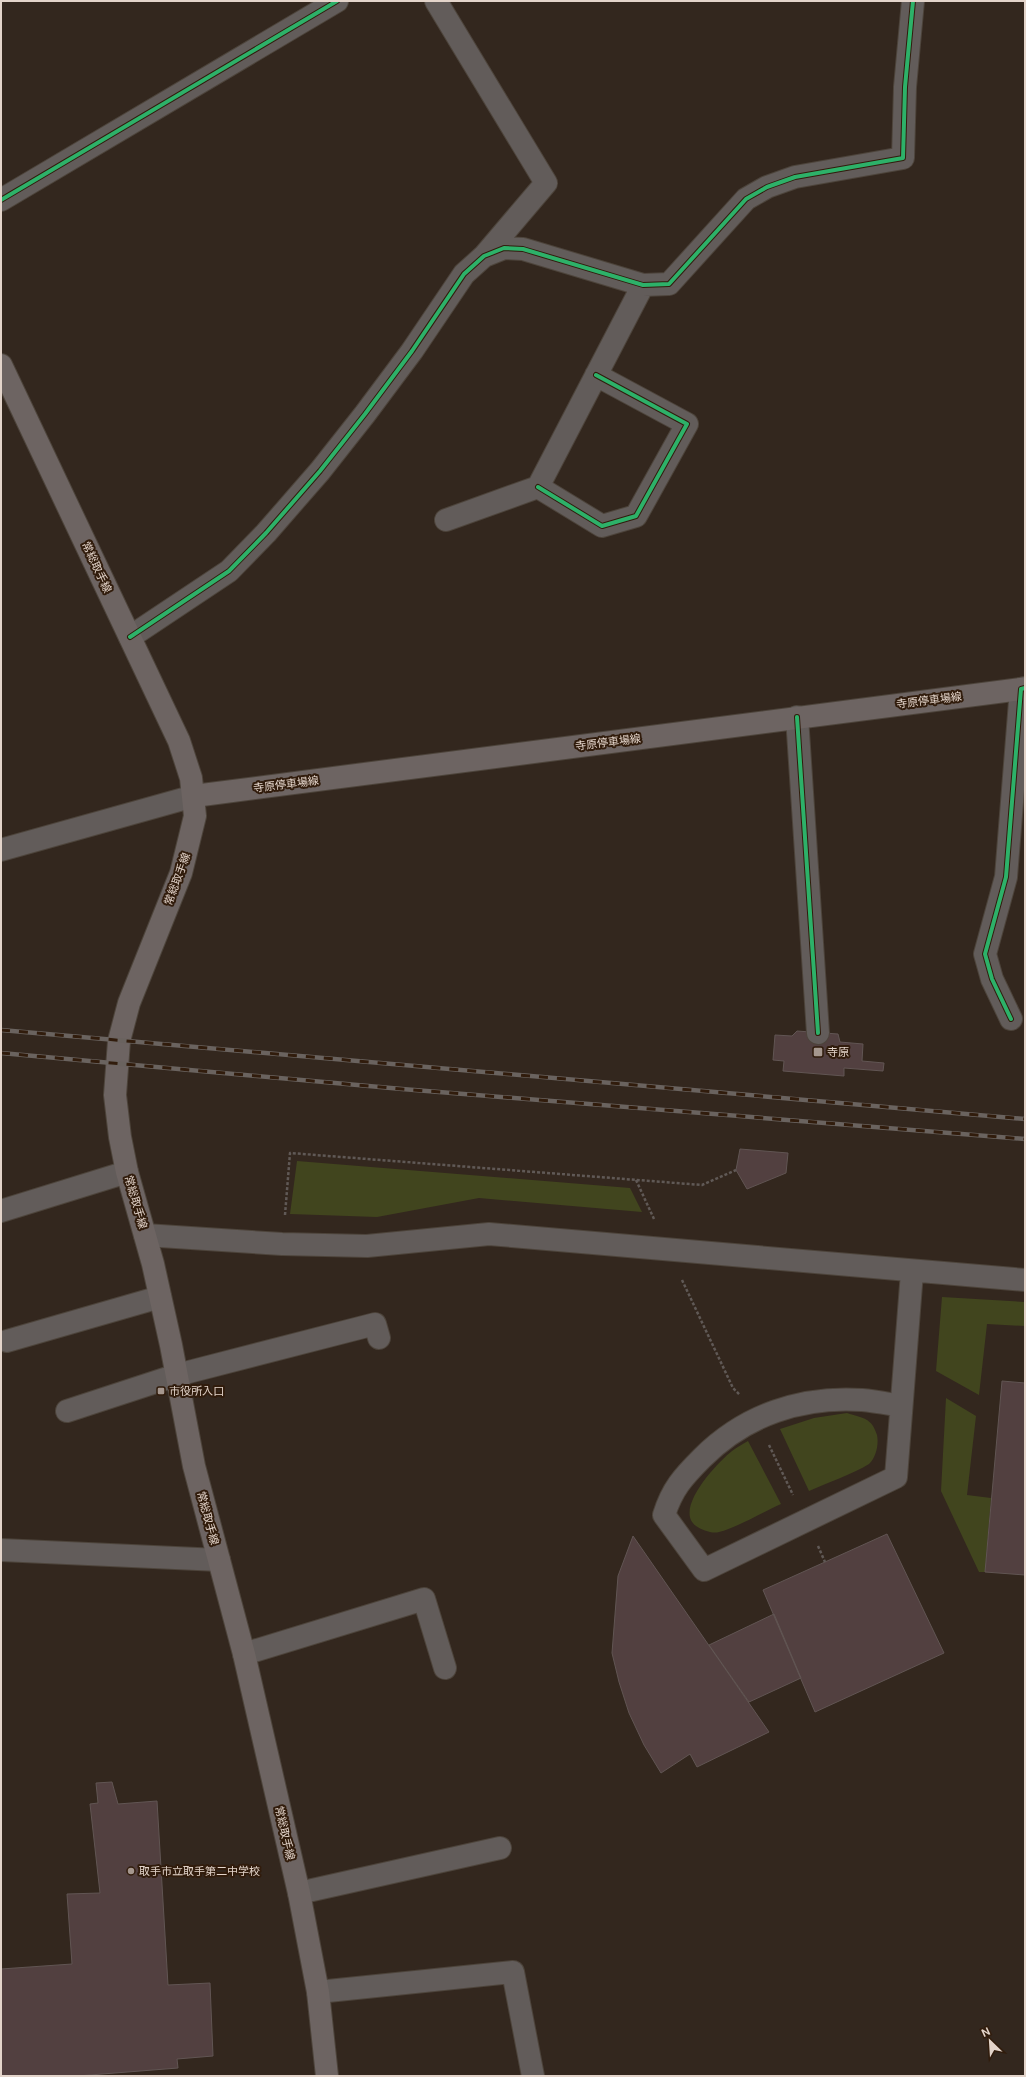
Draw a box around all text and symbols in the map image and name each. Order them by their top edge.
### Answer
street label: 常総取手線 [79,539,115,595]
street label: 寺原停車場線 [895,689,963,711]
street label: 寺原停車場線 [574,731,642,753]
street label: 寺原停車場線 [252,773,320,795]
street label: 常総取手線 [161,851,193,907]
place label: 寺原 [827,1045,849,1059]
marker: 寺原 [812,1046,824,1058]
street label: 常総取手線 [122,1174,150,1230]
place label: 市役所入口 [169,1384,224,1398]
marker: 市役所入口 [156,1386,166,1396]
street label: 常総取手線 [194,1490,222,1546]
street label: 常総取手線 [272,1805,298,1861]
place label: 取手市立取手第二中学校 [139,1864,260,1878]
marker: 取手市立取手第二中学校 [126,1866,136,1876]
north arrow [970,2021,1010,2061]
text: N [979,2024,992,2040]

